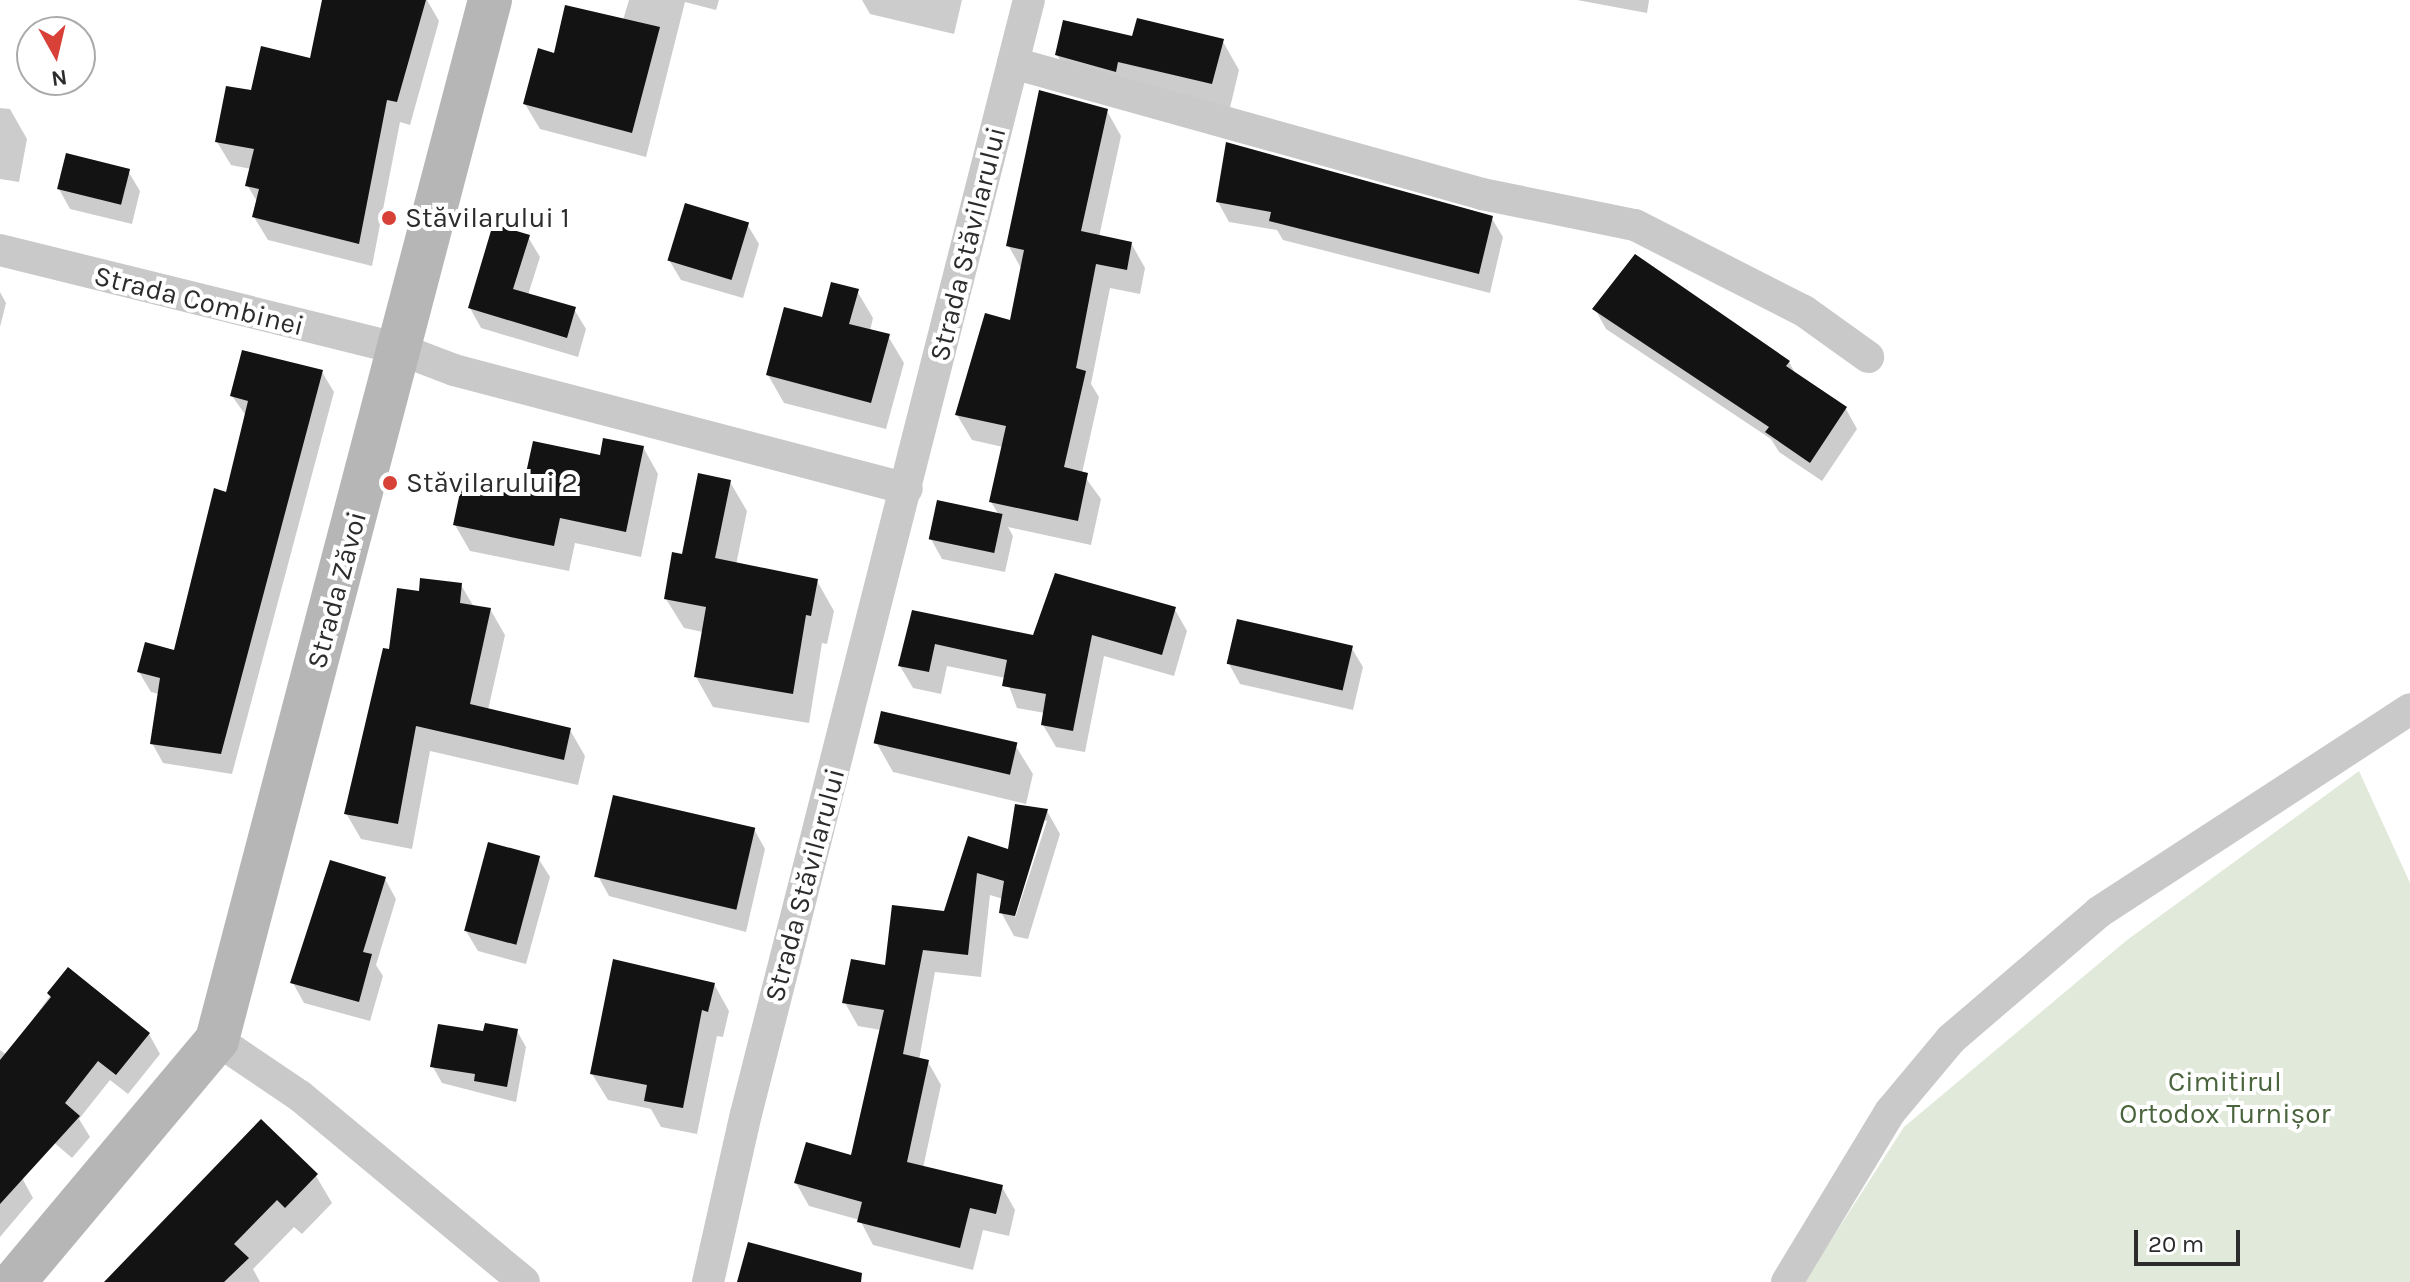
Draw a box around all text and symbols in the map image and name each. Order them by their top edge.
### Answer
north arrow [16,16,96,96]
text: N [49,64,69,92]
street label: Strada Stăvilarului [923,123,1013,365]
place label: Stăvilarului 1 [405,201,570,235]
marker: Stăvilarului 1 [380,209,398,227]
street label: Strada Combinei [91,259,307,343]
place label: Stăvilarului 2 [406,466,578,500]
marker: Stăvilarului 2 [381,474,399,492]
street label: Strada Zăvoi [300,508,374,672]
street label: Strada Stăvilarului [758,765,852,1005]
park label: Cimitirul Ortodox Turnișor [2119,1065,2331,1131]
scale bar [2138,1214,2244,1264]
text: 20 m [2148,1230,2204,1258]

